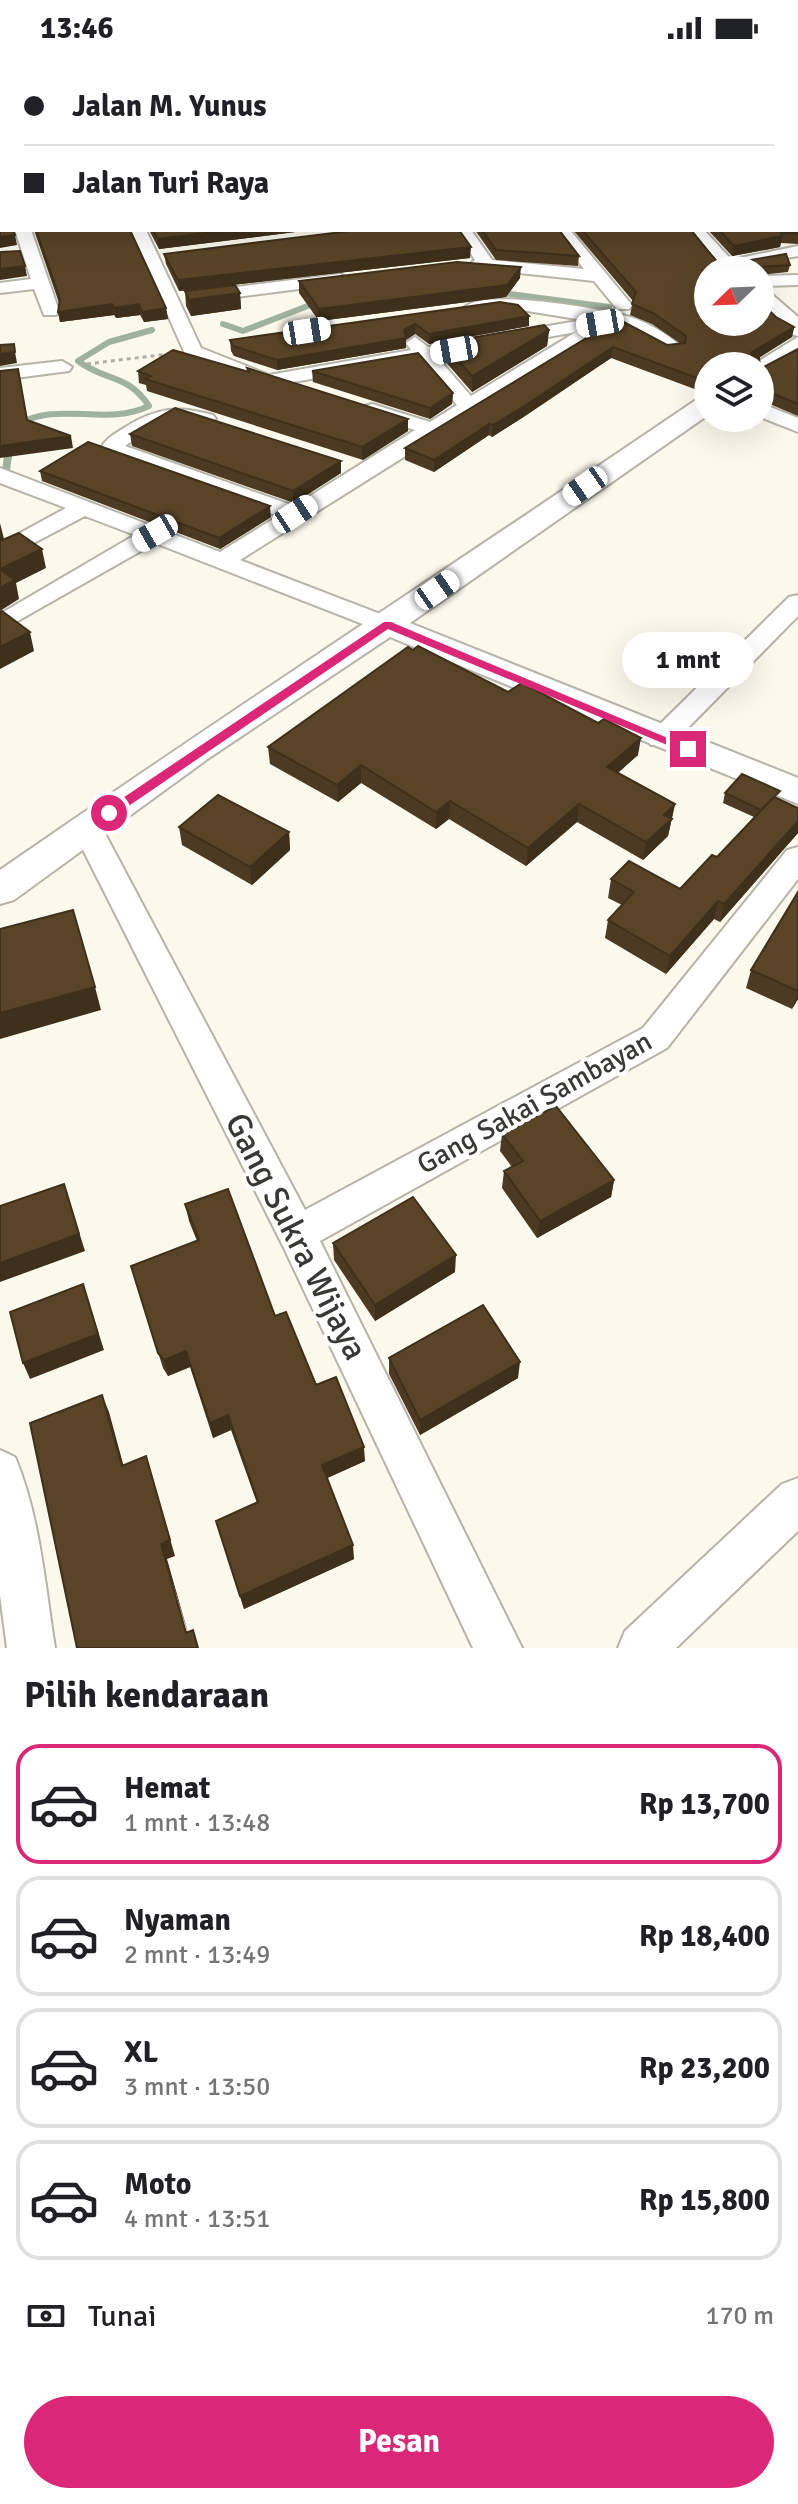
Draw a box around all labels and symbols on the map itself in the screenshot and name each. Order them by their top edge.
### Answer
north arrow [694,256,774,336]
car [574,307,626,339]
car [281,315,333,347]
car [428,334,480,366]
car [558,462,612,510]
car [268,491,322,537]
car [128,511,182,555]
car [410,566,464,614]
callout: 1 mnt [622,633,754,689]
route end [670,731,706,767]
route start [91,795,127,831]
street label: Gang Sakai Sambayan [411,1024,658,1182]
street label: Gang Sukra Wijaya [216,1106,376,1367]

